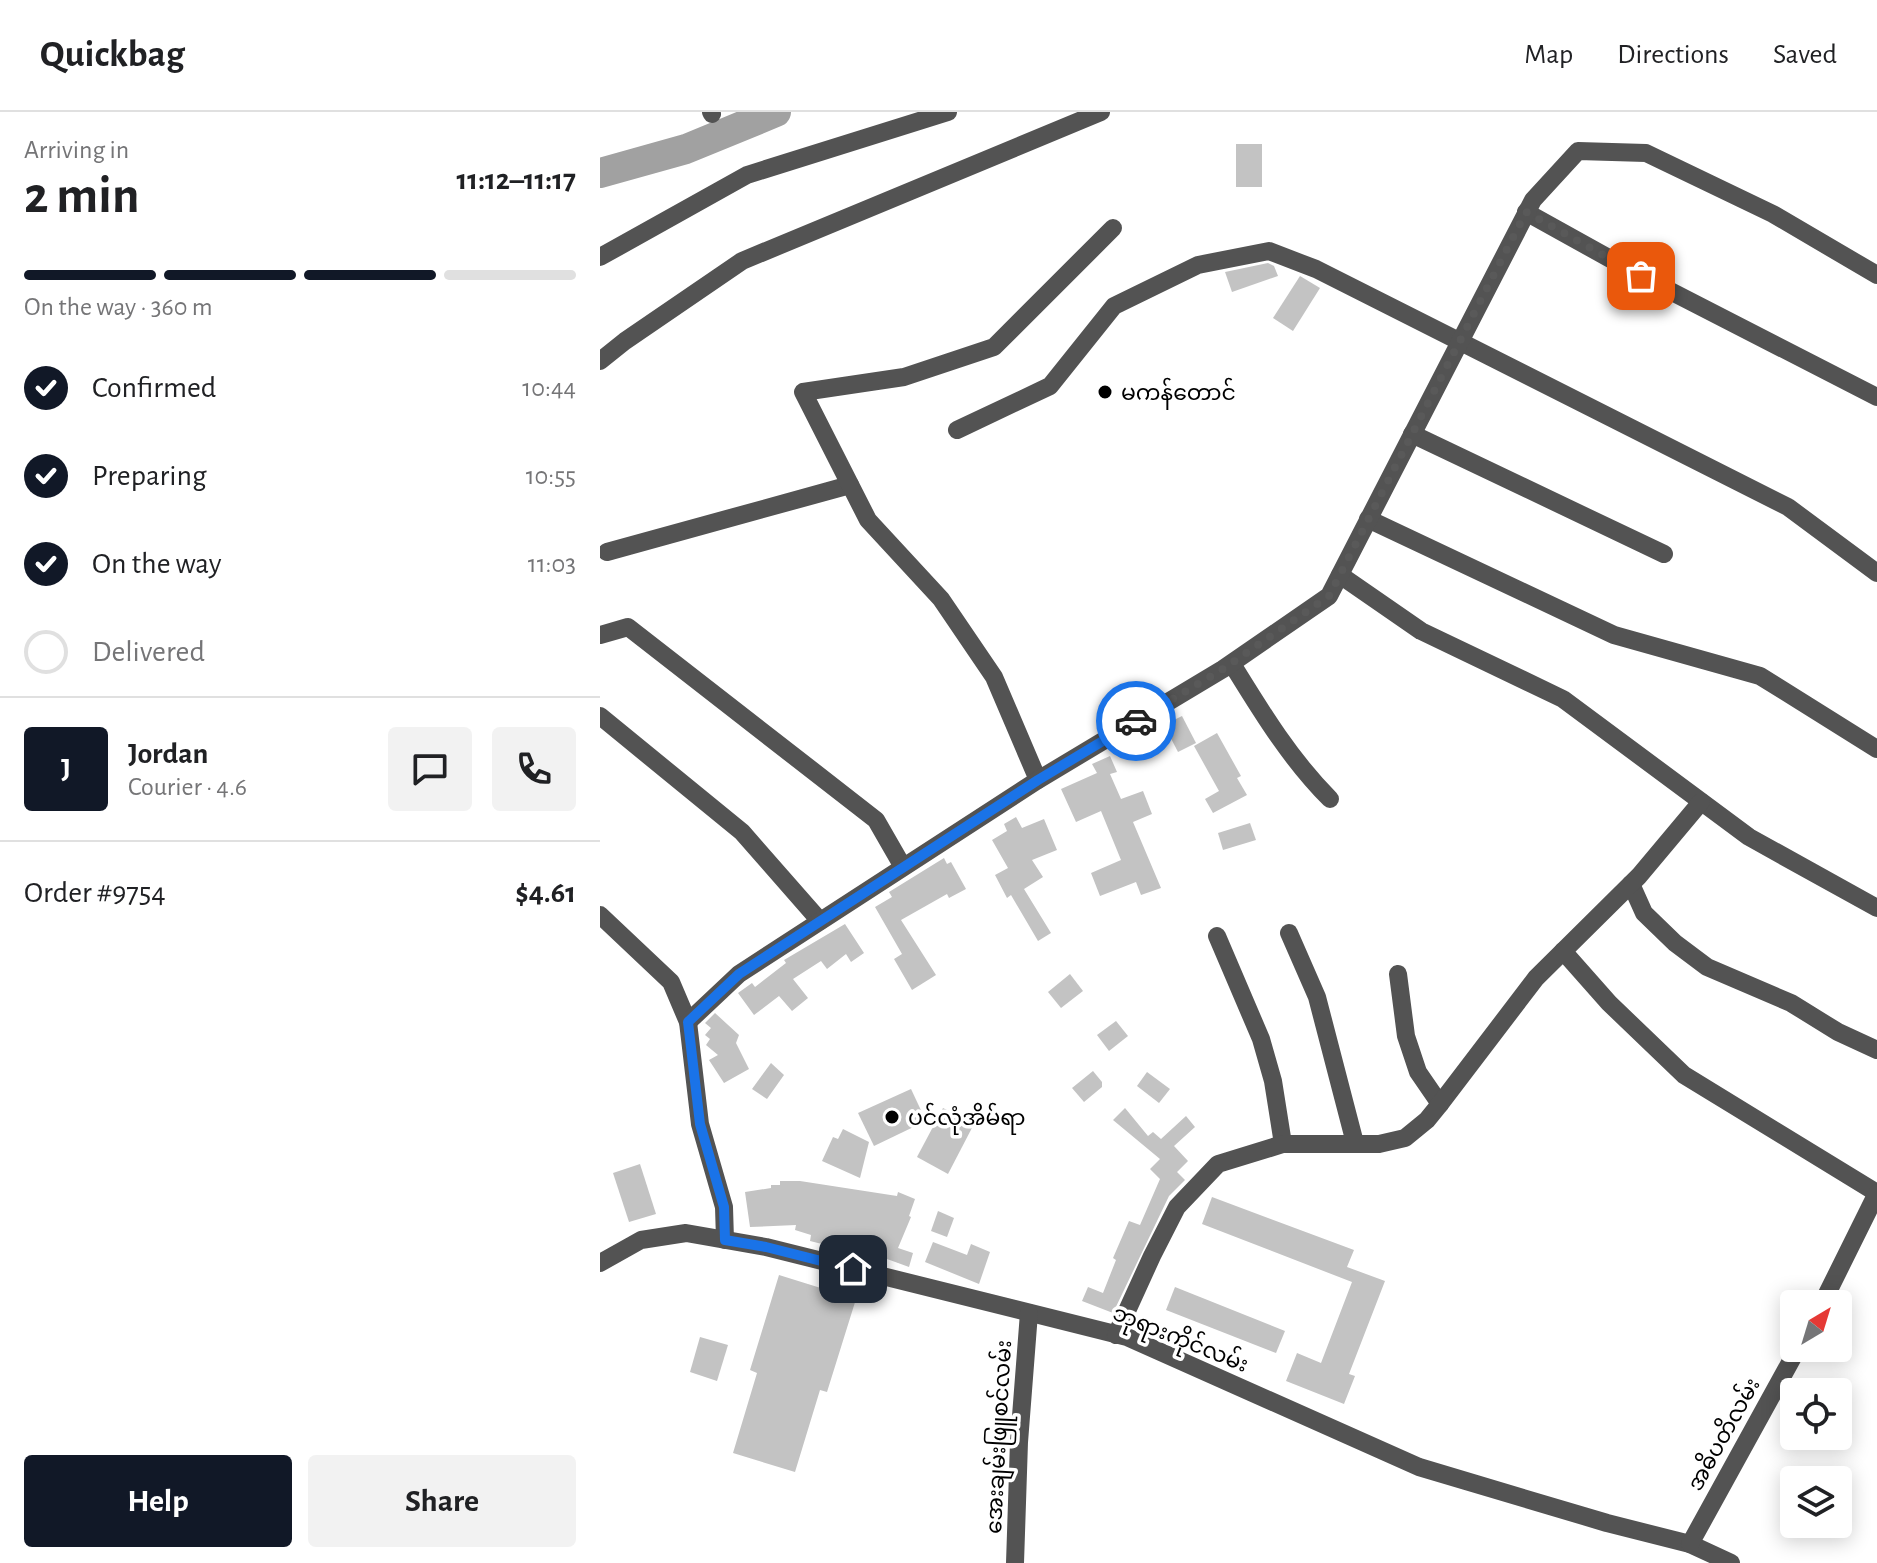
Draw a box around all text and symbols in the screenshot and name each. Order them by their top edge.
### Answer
text: Quickbag [40,36,185,74]
text: Map [1524,41,1573,69]
text: Directions [1617,41,1729,69]
text: Saved [1773,41,1837,69]
text: Arriving in [24,137,129,163]
text: 11:12–11:17 [457,165,576,195]
text: 2 min [24,170,139,222]
pin [1607,242,1675,310]
icon: bag [1619,254,1663,298]
text: On the way · 360 m [24,294,212,320]
icon: check [24,366,68,410]
text: Confirmed [92,373,216,403]
text: 10:44 [522,375,576,401]
place label: မကန်တောင် [1121,377,1236,410]
marker: မကန်တောင် [1096,383,1114,401]
icon: check [24,454,68,498]
text: Preparing [92,461,207,491]
text: 10:55 [526,463,576,489]
icon: check [24,542,68,586]
text: On the way [92,549,221,579]
text: 11:03 [528,551,576,577]
text: Delivered [92,637,205,667]
courier [1096,681,1176,761]
icon: car [1114,699,1158,743]
button: chat [388,727,472,811]
button: phone [492,727,576,811]
text: Jordan [128,739,208,769]
text: J [61,754,71,784]
text: Courier · 4.6 [128,774,247,800]
text: Order #9754 [24,878,166,908]
text: $4.61 [515,878,576,908]
place label: ပင်လုံအိမ်ရာ [908,1102,1025,1135]
marker: ပင်လုံအိမ်ရာ [883,1108,901,1126]
pin [819,1235,887,1303]
icon: home [831,1247,875,1291]
north arrow [1780,1290,1852,1362]
map controls [1780,1290,1852,1538]
street label: ဘုရားကိုင်လမ်း [1108,1297,1253,1382]
street label: အေးချမ်းဖြူစင်လမ်း [978,1339,1022,1535]
street label: အဓိပတိလမ်း [1680,1372,1764,1495]
button: locate [1780,1378,1852,1450]
button: Help [24,1455,292,1547]
button: Share [308,1455,576,1547]
button: layers [1780,1466,1852,1538]

